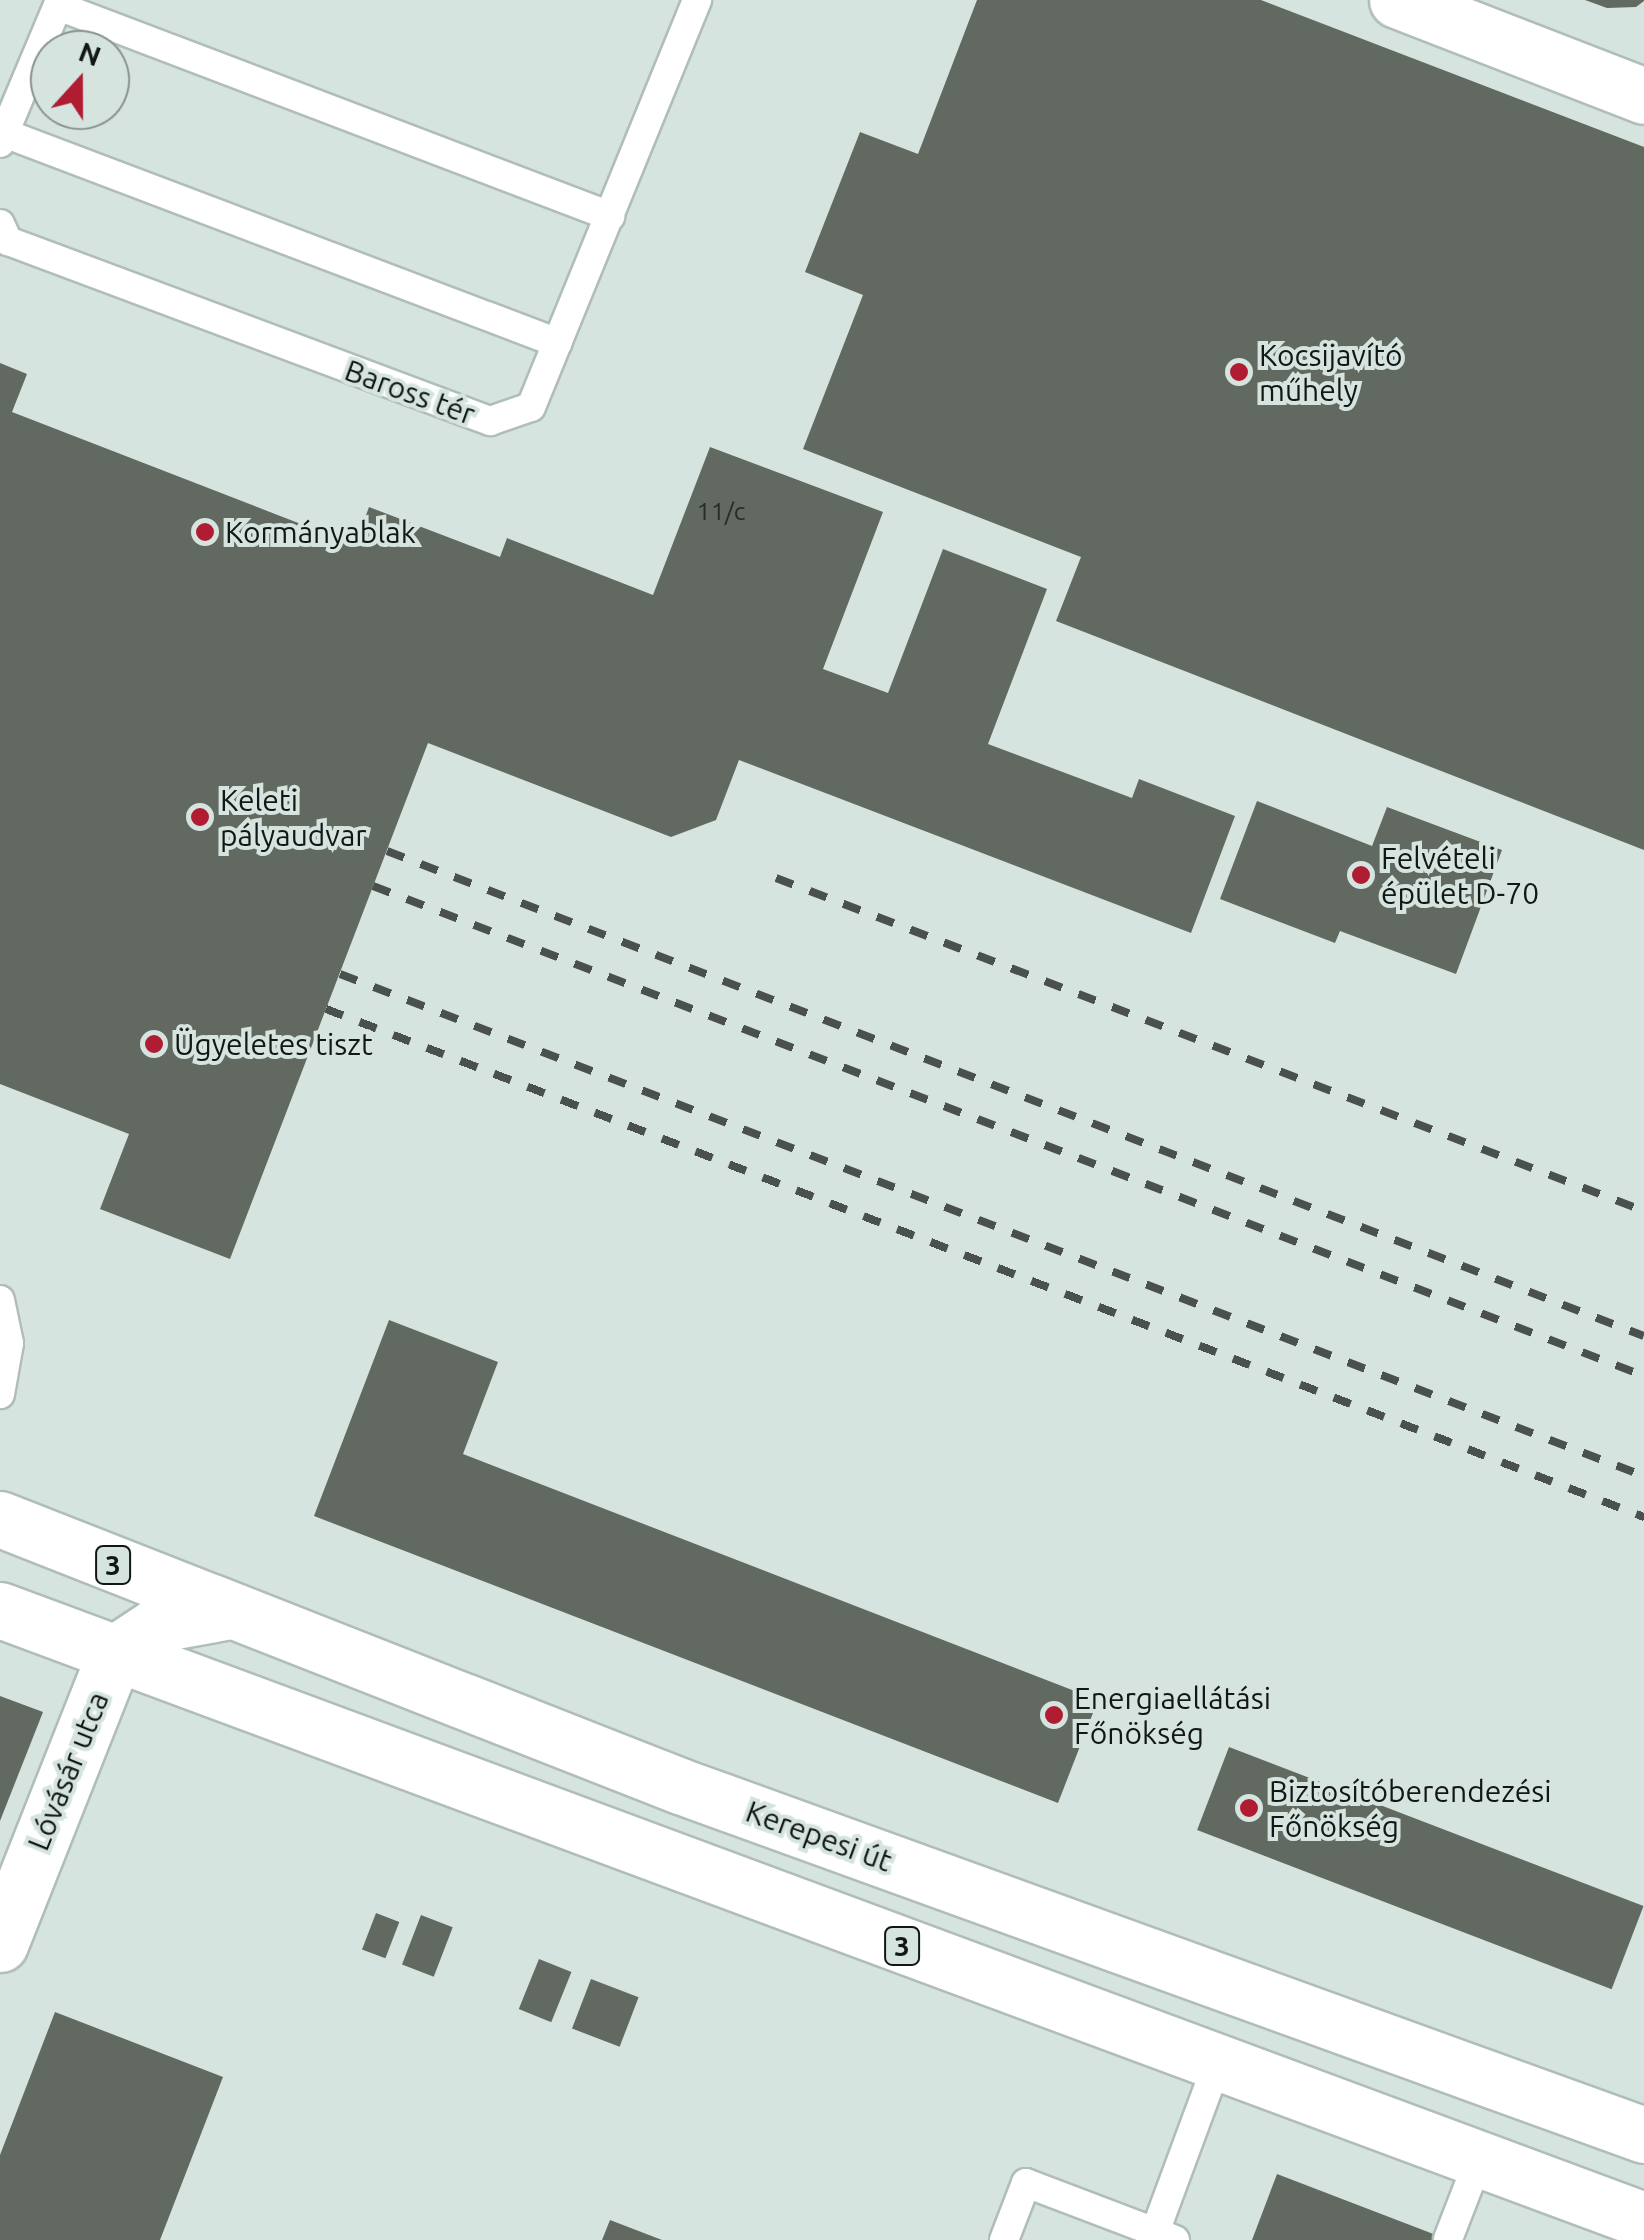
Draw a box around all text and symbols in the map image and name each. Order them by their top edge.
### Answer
north arrow [30,30,130,130]
text: N [75,35,106,72]
place label: Kocsijavító műhely [1259,337,1403,408]
street label: Baross tér [340,352,480,432]
marker: Kocsijavító műhely [1228,361,1250,383]
house number: 11/c [697,496,745,526]
place label: Kormányablak [225,514,416,550]
marker: Kormányablak [194,521,216,543]
place label: Keleti pályaudvar [220,782,367,852]
marker: Keleti pályaudvar [189,806,211,828]
place label: Felvételi épület D-70 [1381,840,1539,910]
marker: Felvételi épület D-70 [1350,864,1372,886]
place label: Ügyeletes tiszt [174,1026,373,1062]
marker: Ügyeletes tiszt [143,1033,165,1055]
road number: 3 [93,1542,133,1588]
place label: Energiaellátási Főnökség [1074,1680,1271,1750]
street label: Lóvásár utca [20,1687,116,1855]
marker: Energiaellátási Főnökség [1043,1704,1065,1726]
place label: Biztosítóberendezési Főnökség [1269,1773,1552,1844]
street label: Kerepesi út [741,1793,897,1879]
marker: Biztosítóberendezési Főnökség [1238,1797,1260,1819]
road number: 3 [882,1923,922,1969]

